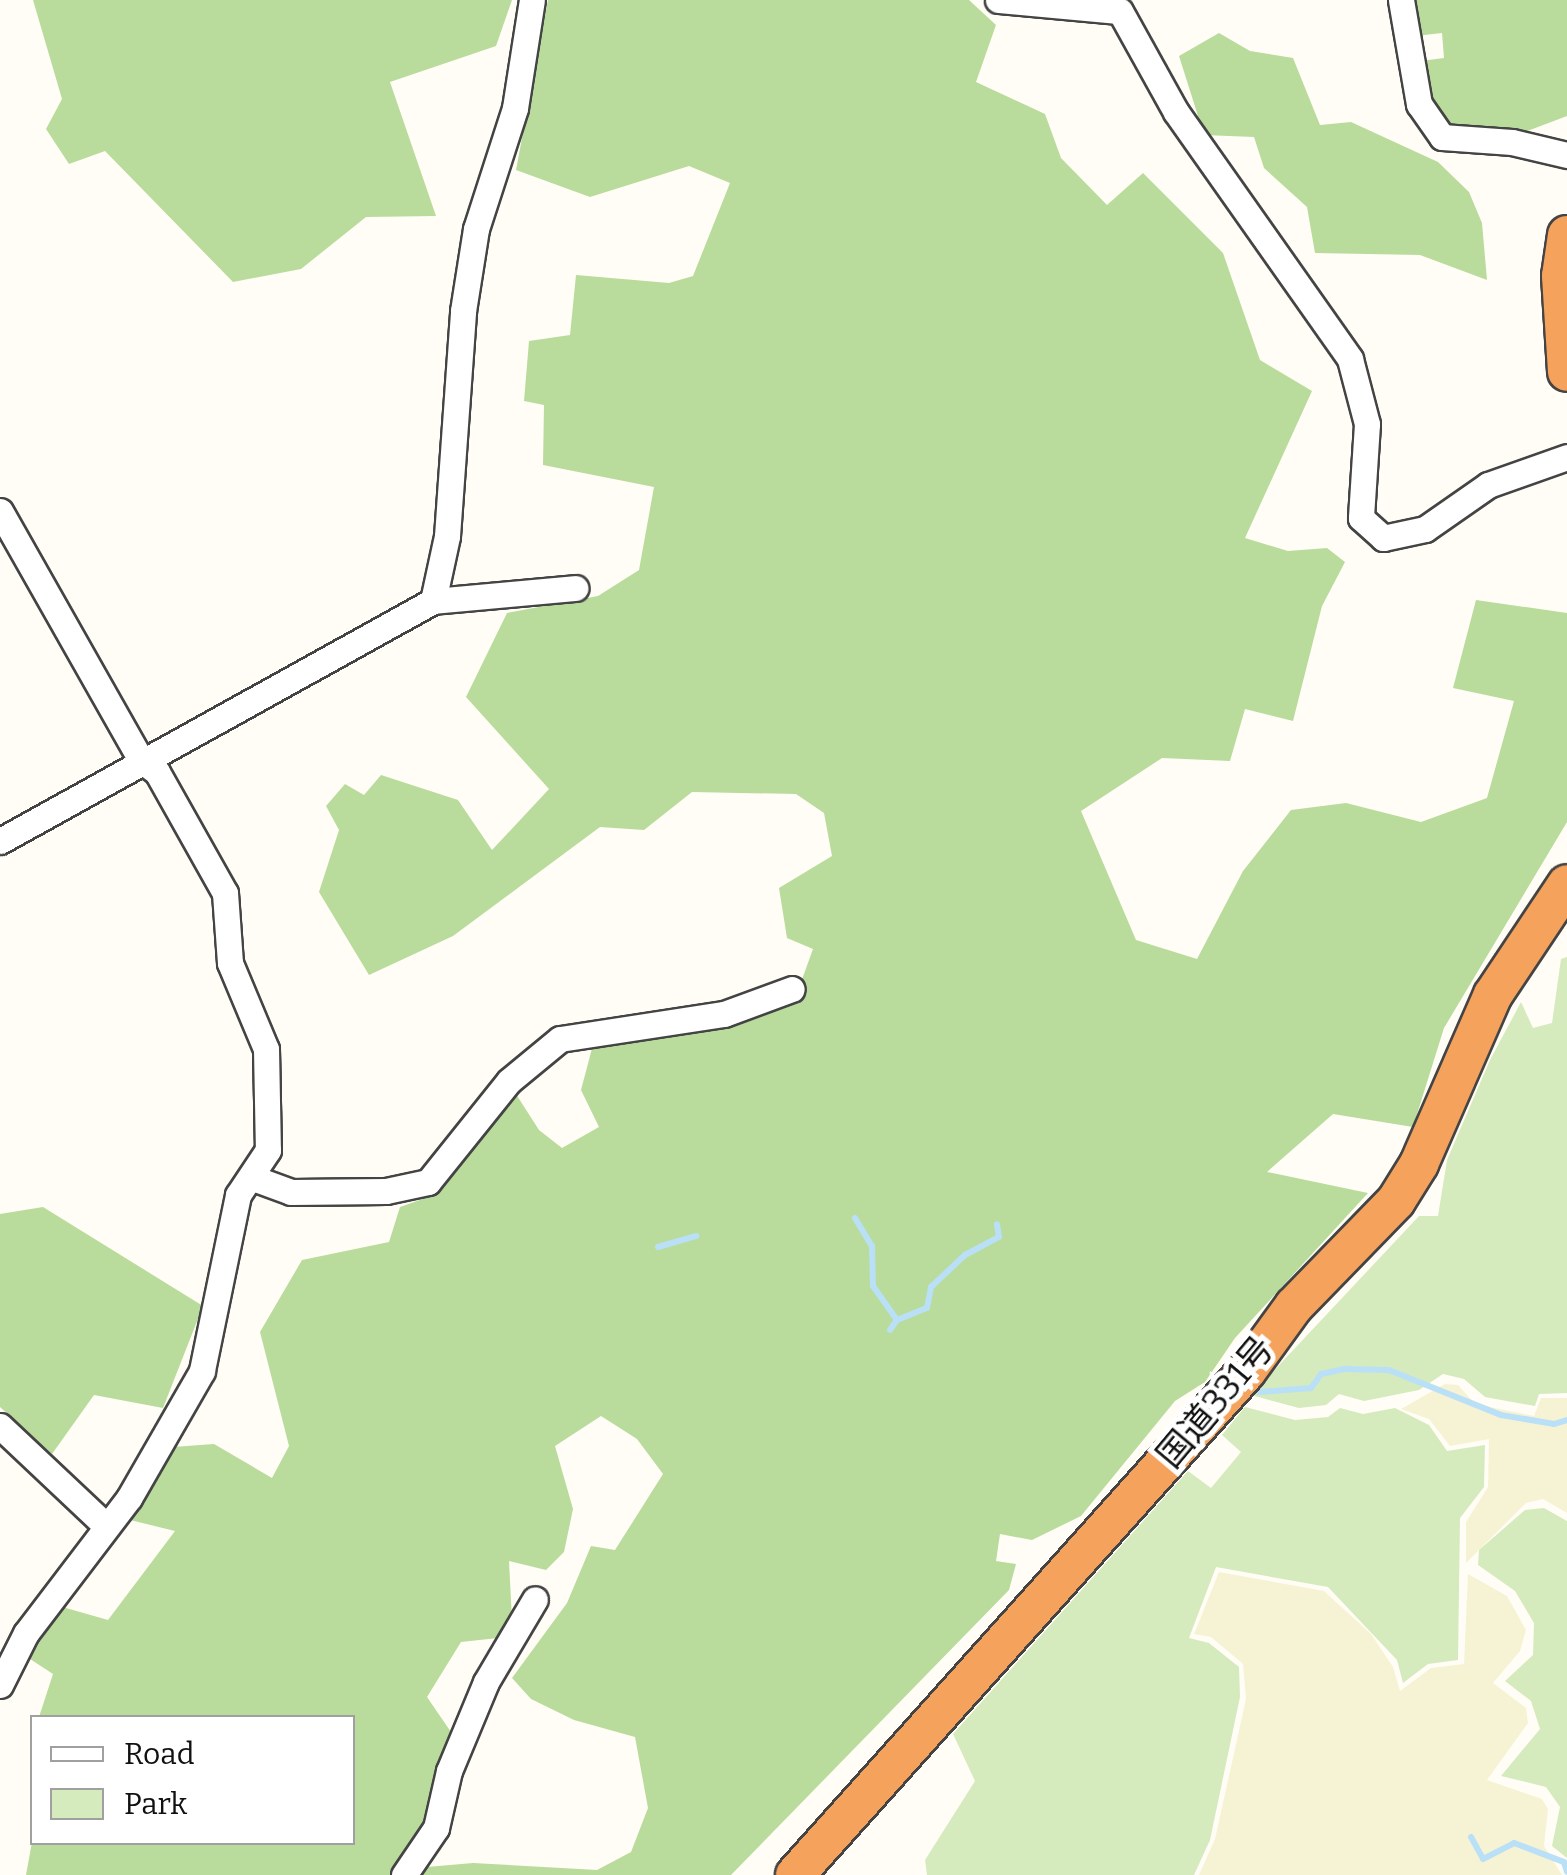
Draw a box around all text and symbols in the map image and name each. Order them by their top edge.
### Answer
street label: 国道331号 [1148,1328,1282,1476]
legend [30,1715,355,1845]
text: Road [124,1736,195,1772]
text: Park [124,1786,187,1822]

